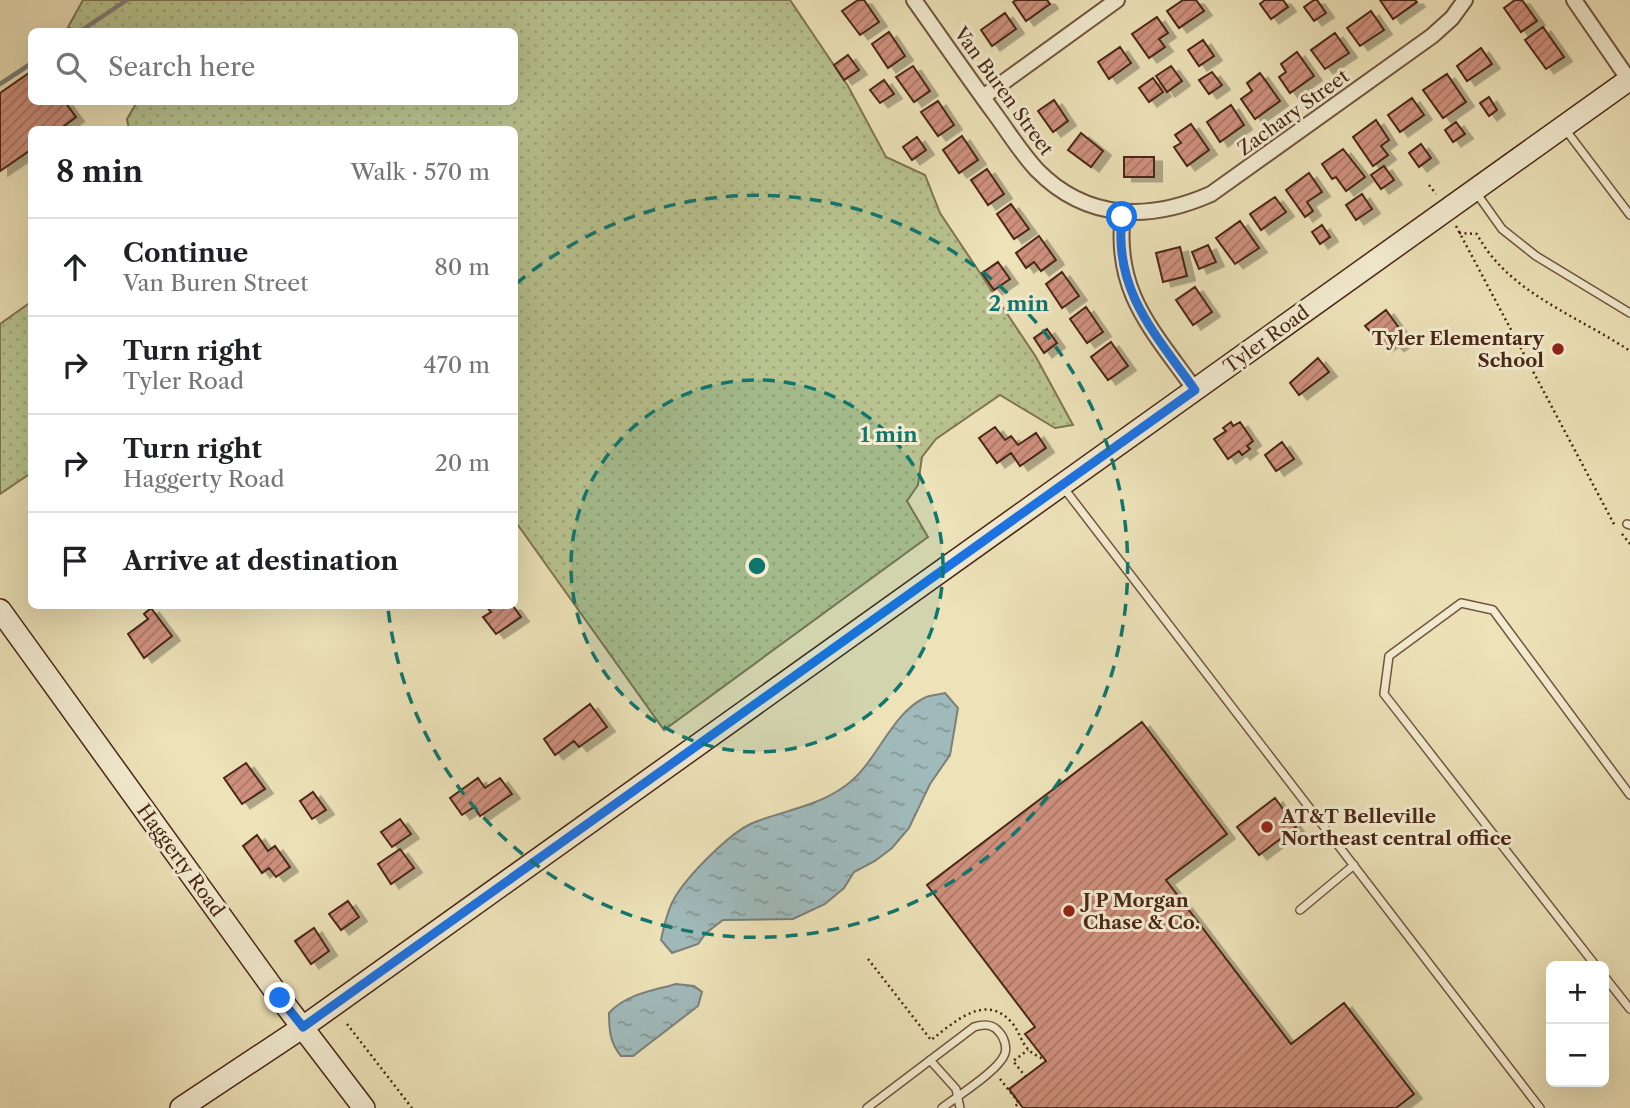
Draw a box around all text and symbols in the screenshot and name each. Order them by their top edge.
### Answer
street label: Van Buren Street [949,22,1058,160]
search box [28,28,518,105]
icon: search [52,48,90,86]
text: Search here [108,51,255,83]
street label: Zachary Street [1233,64,1354,160]
text: 8 min [56,153,143,190]
text: Walk · 570 m [350,158,490,186]
route start [1106,201,1137,232]
text: Continue [123,237,248,269]
icon: ahead [56,248,94,286]
text: 80 m [434,253,490,281]
text: Van Buren Street [123,269,308,297]
text: 2 min [989,291,1050,316]
street label: Tyler Road [1219,300,1314,378]
place label: Tyler Elementary School [1372,327,1545,372]
text: Turn right [123,335,262,367]
marker: Tyler Elementary School [1550,341,1566,357]
icon: right [56,346,94,384]
text: 470 m [423,351,490,379]
text: Tyler Road [123,367,244,395]
text: 1 min [860,422,918,447]
text: Turn right [123,433,262,465]
icon: right [56,444,94,482]
text: 20 m [435,449,490,477]
text: Haggerty Road [123,465,285,493]
icon: arrive [56,542,94,580]
text: Arrive at destination [123,545,398,577]
centre of rings [745,554,769,578]
street label: Haggerty Road [132,800,229,921]
place label: AT&T Belleville Northeast central office [1280,805,1512,850]
marker: AT&T Belleville Northeast central office [1259,819,1275,835]
place label: J P Morgan Chase & Co. [1080,889,1200,934]
marker: J P Morgan Chase & Co. [1061,903,1077,919]
map controls [1546,961,1609,1087]
button: + [1546,961,1609,1024]
route end [264,982,295,1013]
button: − [1546,1024,1609,1087]

